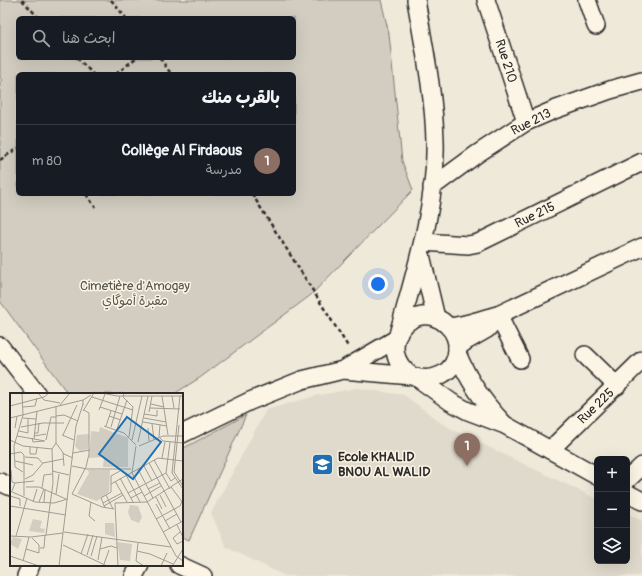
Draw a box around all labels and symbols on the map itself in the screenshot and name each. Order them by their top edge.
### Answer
street label: Rue 210 [492,37,521,85]
street label: Rue 213 [508,105,554,139]
street label: Rue 215 [512,198,558,232]
your location [368,274,388,294]
park label: Cimetière d'Amogay مقبرة أموگاي [80,278,190,310]
street label: Rue 225 [574,385,618,427]
inset map [10,393,183,566]
pin: 1 [454,433,480,466]
place label: Ecole KHALID BNOU AL WALID [338,449,430,480]
school or university icon: Ecole KHALID BNOU AL WALID [309,451,335,477]

